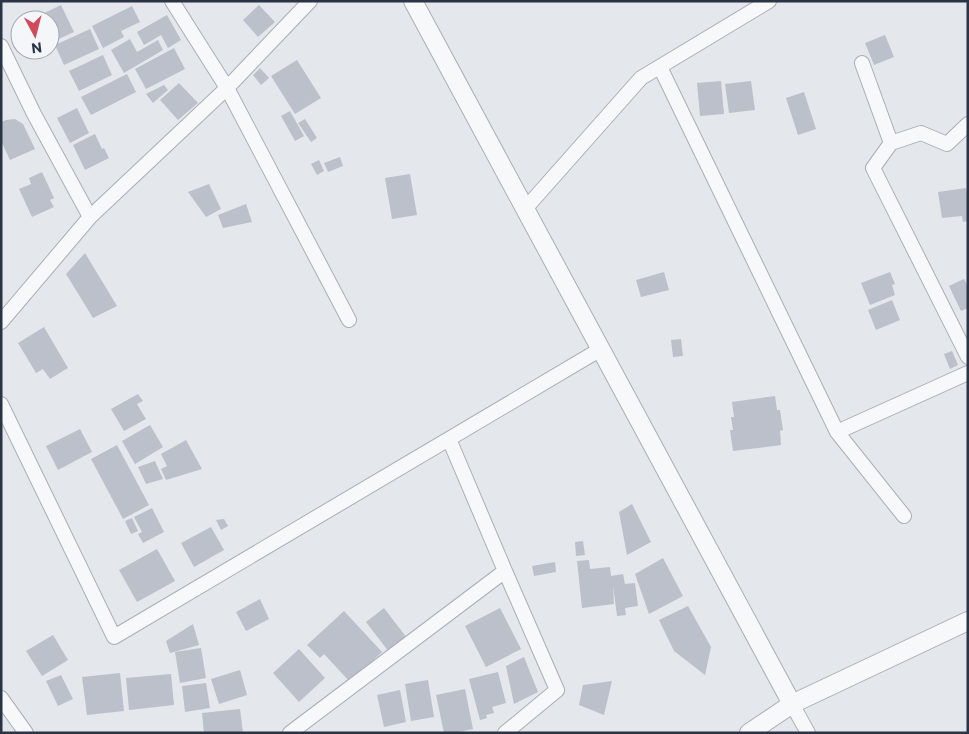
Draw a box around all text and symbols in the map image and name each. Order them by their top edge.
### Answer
north arrow [10,10,60,60]
text: N [30,39,43,57]

